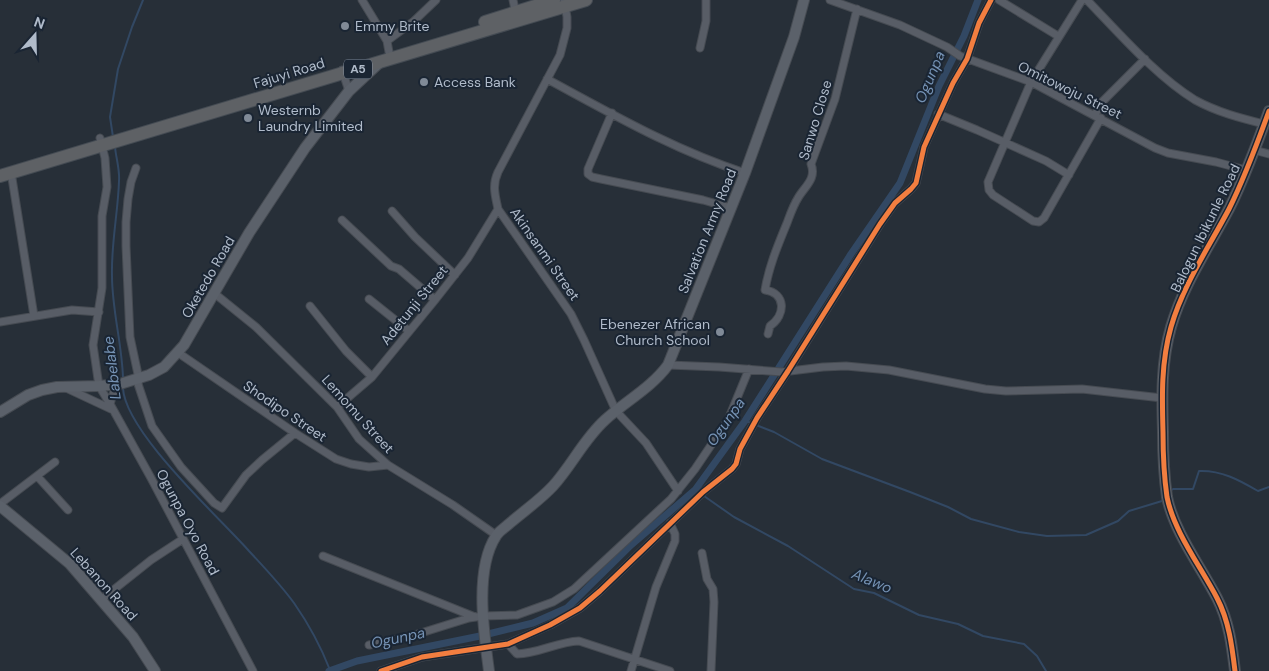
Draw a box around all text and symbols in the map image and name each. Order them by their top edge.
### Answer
north arrow [10,10,60,60]
text: N [32,13,47,33]
place label: Emmy Brite [355,17,429,35]
marker: Emmy Brite [339,20,351,32]
water label: Ogunpa [910,48,950,106]
street label: Fajuyi Road [251,54,327,92]
street label: Omitowoju Street [1015,57,1125,123]
road number: A5 [344,60,372,78]
place label: Access Bank [434,73,516,91]
marker: Access Bank [418,76,430,88]
street label: Sanwo Close [794,78,836,162]
place label: Westernb Laundry Limited [258,101,363,135]
marker: Westernb Laundry Limited [242,112,254,124]
street label: Balogun Ibikunle Road [1166,161,1244,295]
street label: Salvation Army Road [674,166,740,296]
street label: Akinsanmi Street [506,204,584,304]
street label: Oketedo Road [177,233,239,321]
street label: Adetunji Street [376,262,452,348]
place label: Ebenezer African Church School [600,315,710,349]
marker: Ebenezer African Church School [714,326,726,338]
water label: Labelabe [98,335,126,401]
street label: Lemomu Street [318,371,398,457]
street label: Shodipo Street [240,376,330,446]
water label: Ogunpa [702,394,750,450]
street label: Ogunpa Oyo Road [152,466,224,578]
street label: Lebanon Road [66,544,142,624]
water label: Alawo [848,563,895,598]
water label: Ogunpa [369,623,427,653]

